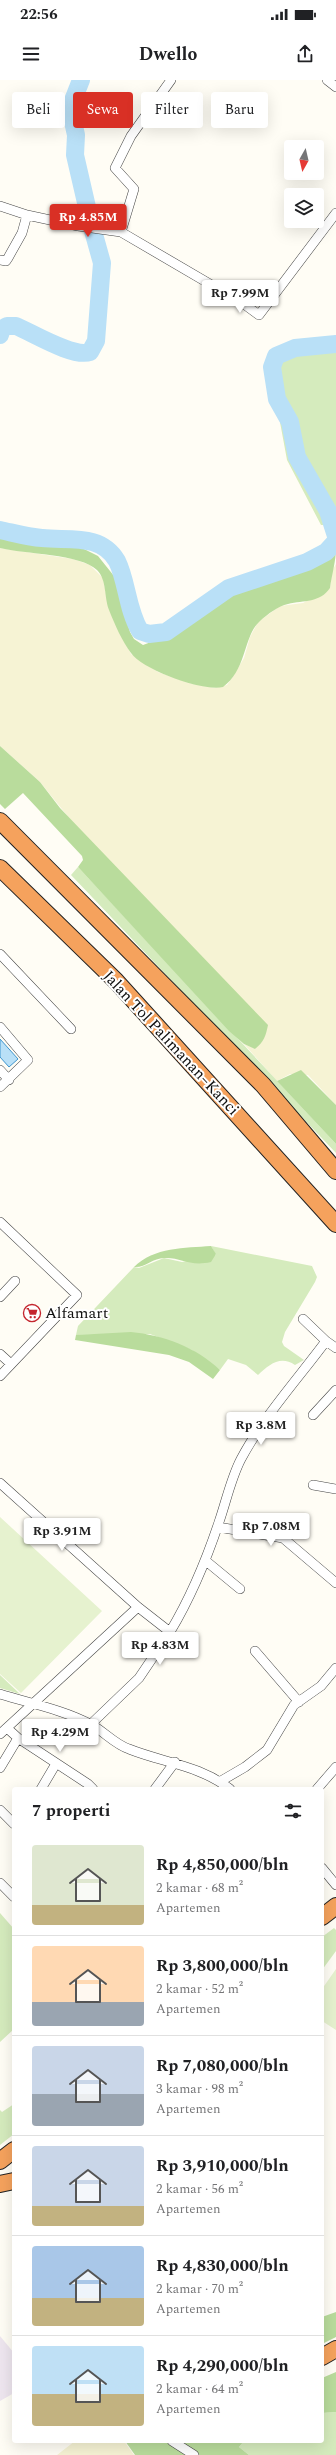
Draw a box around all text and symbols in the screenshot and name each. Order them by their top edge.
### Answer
text: 22:56 [20,3,58,26]
text: Dwello [139,41,197,68]
icon: menu [20,43,42,65]
icon: share [294,43,316,65]
chip: Beli [12,92,65,128]
chip: Sewa [73,92,133,128]
chip: Filter [141,92,203,128]
chip: Baru [211,92,268,128]
north arrow [284,140,324,180]
map controls [284,140,324,228]
button: layers [284,188,324,228]
pin: Rp 4.85M [47,204,129,238]
text: Rp 4.85M [59,207,117,227]
pin: Rp 7.99M [199,280,281,314]
text: Rp 7.99M [211,283,269,303]
street label: Jalan Tol Palimanan–Kanci [97,965,245,1121]
place label: Alfamart [45,1301,109,1325]
supermarket icon: Alfamart [22,1303,42,1323]
pin: Rp 3.8M [224,1412,298,1446]
text: Rp 3.8M [235,1415,287,1435]
pin: Rp 7.08M [230,1513,312,1547]
text: Rp 7.08M [242,1516,300,1536]
pin: Rp 3.91M [21,1518,103,1552]
text: Rp 3.91M [33,1521,91,1541]
pin: Rp 4.83M [119,1632,201,1666]
text: Rp 4.83M [131,1635,189,1655]
pin: Rp 4.29M [19,1719,101,1753]
text: Rp 4.29M [31,1722,89,1742]
text: 7 properti [32,1798,110,1824]
icon: filters [282,1800,304,1822]
text: Rp 4,850,000/bln [156,1852,289,1878]
icon: home [64,1861,112,1909]
text: 2 kamar · 68 m² [156,1878,243,1898]
text: Apartemen [156,1898,221,1918]
text: Rp 3,800,000/bln [156,1953,289,1979]
icon: home [64,1962,112,2010]
text: 2 kamar · 52 m² [156,1979,243,1999]
text: Apartemen [156,1999,221,2019]
text: Rp 7,080,000/bln [156,2053,289,2079]
icon: home [64,2062,112,2110]
text: 3 kamar · 98 m² [156,2079,243,2099]
text: Apartemen [156,2099,221,2119]
text: Rp 3,910,000/bln [156,2153,289,2179]
icon: home [64,2162,112,2210]
text: 2 kamar · 56 m² [156,2179,243,2199]
text: Apartemen [156,2199,221,2219]
text: Rp 4,830,000/bln [156,2253,289,2279]
icon: home [64,2262,112,2310]
text: 2 kamar · 70 m² [156,2279,243,2299]
text: Apartemen [156,2299,221,2319]
text: Rp 4,290,000/bln [156,2353,289,2379]
icon: home [64,2362,112,2410]
text: 2 kamar · 64 m² [156,2379,243,2399]
text: Apartemen [156,2399,221,2419]

